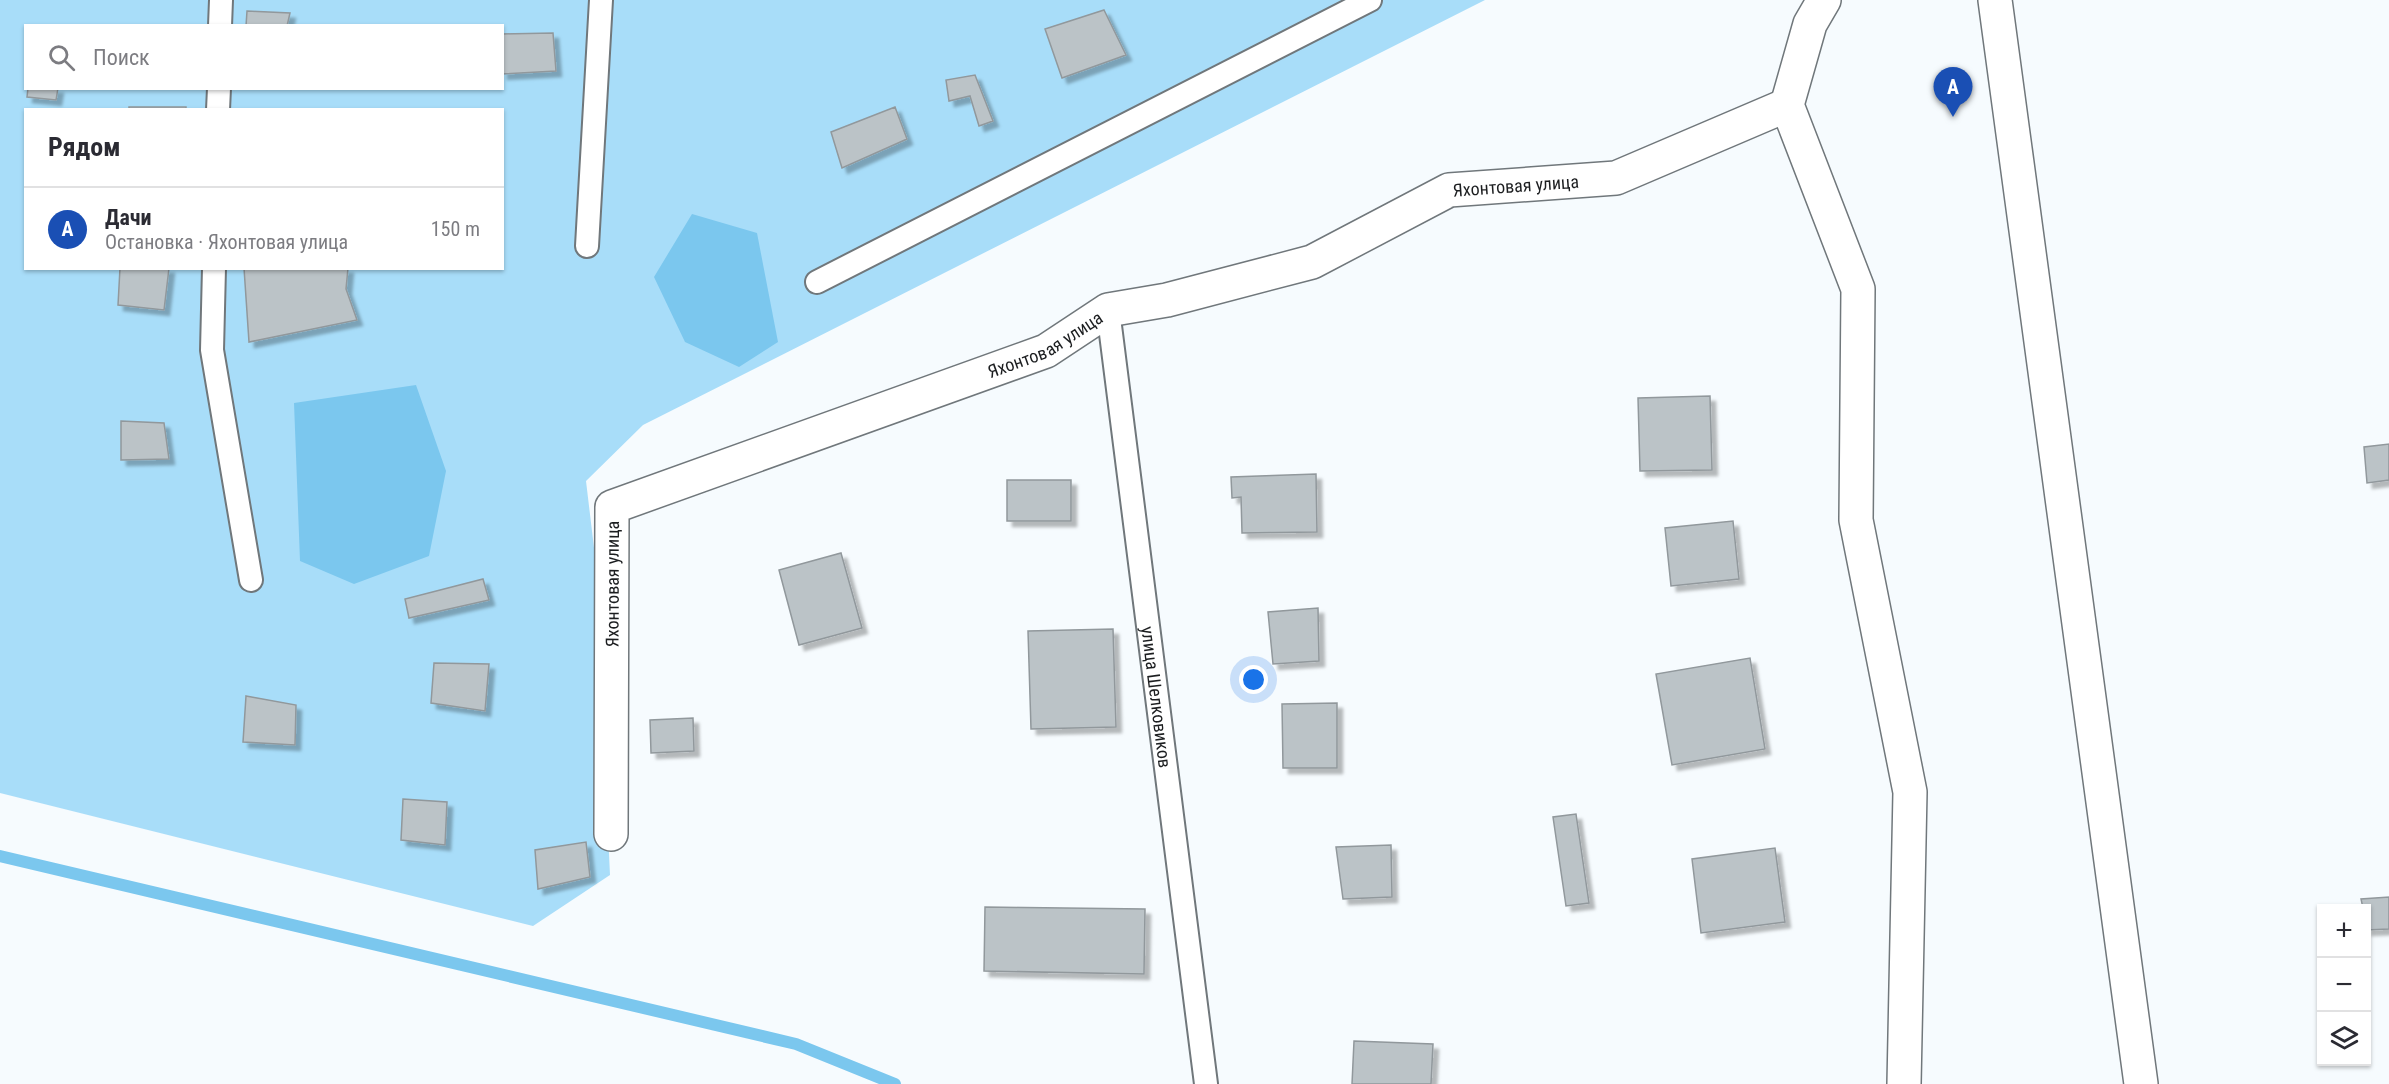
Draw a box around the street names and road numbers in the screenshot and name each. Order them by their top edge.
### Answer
street label: Яхонтовая улица [1452,170,1580,200]
street label: Яхонтовая улица [985,306,1106,382]
street label: Яхонтовая улица [601,521,622,647]
street label: улица Шелковиков [1138,625,1176,769]

